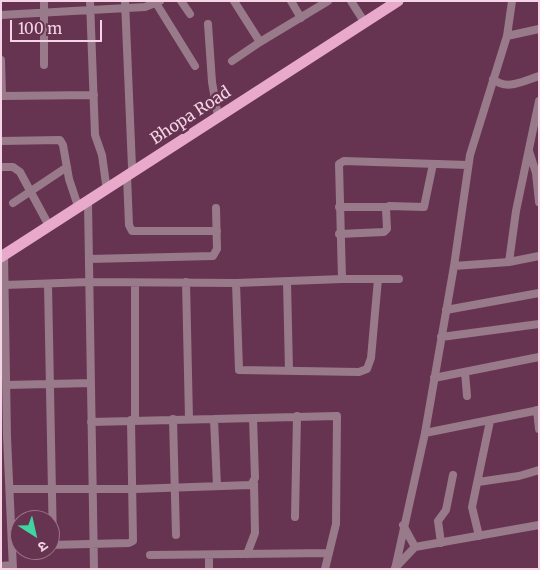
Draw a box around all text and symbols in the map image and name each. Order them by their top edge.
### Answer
scale bar [12,10,105,42]
text: 100 m [18,19,62,38]
street label: Bhopa Road [147,83,235,149]
north arrow [10,510,60,560]
text: उ [35,537,52,556]

